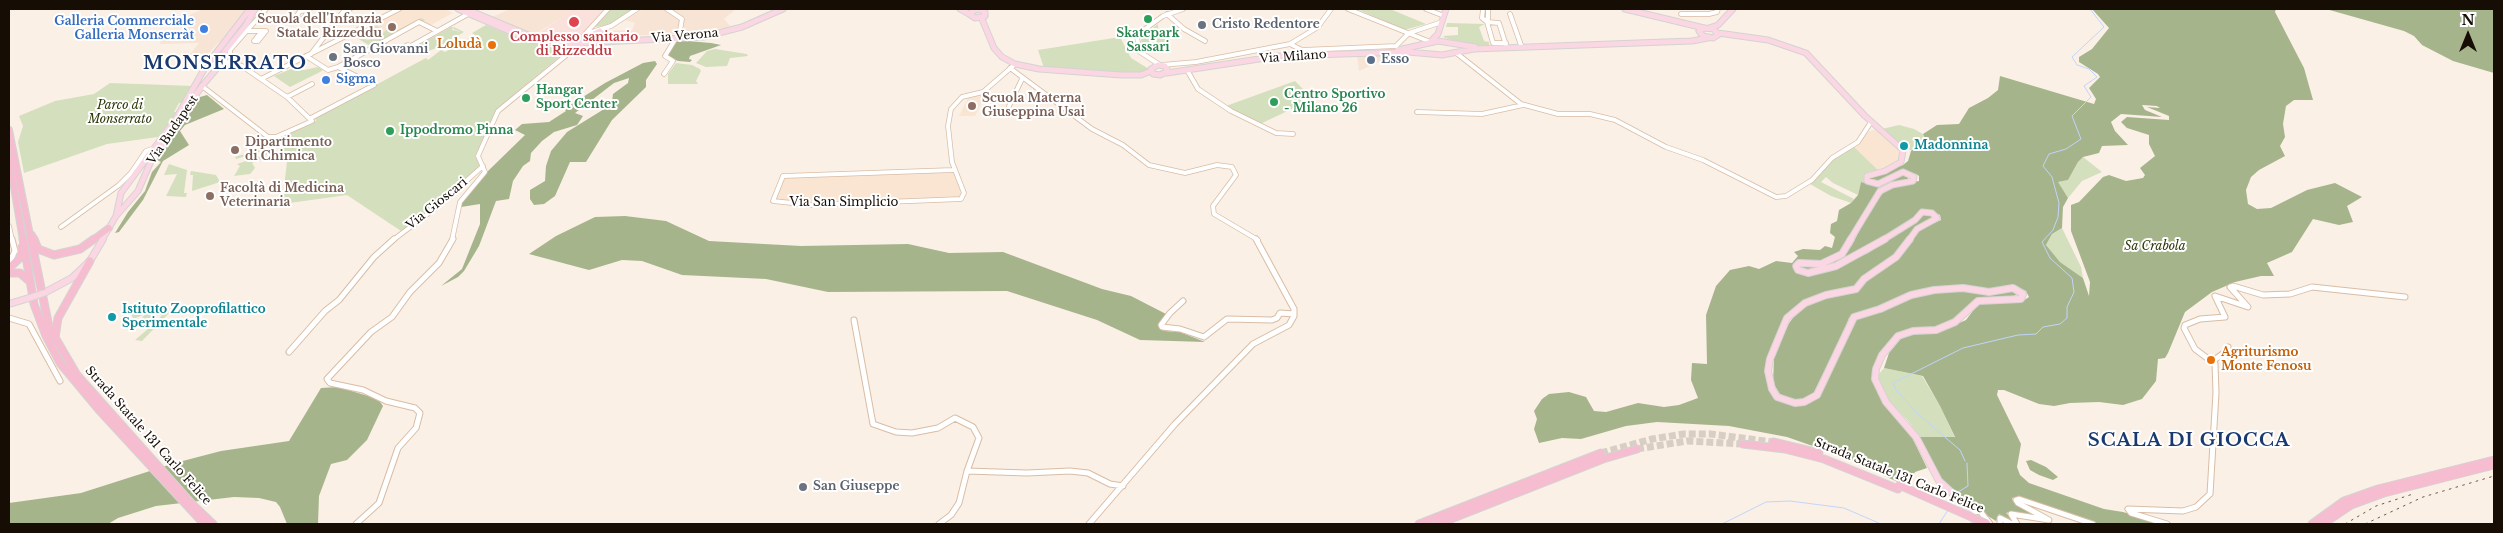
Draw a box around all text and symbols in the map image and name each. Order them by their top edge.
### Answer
north arrow [2443,10,2493,60]
text: N [2461,11,2475,29]
place label: Scuola dell'Infanzia Statale Rizzeddu [257,13,382,41]
marker: Skatepark Sassari [1142,13,1154,25]
place label: Galleria Commerciale Galleria Monserràt [54,15,194,43]
marker: Complesso sanitario di Rizzeddu [567,15,581,29]
place label: Cristo Redentore [1212,18,1320,32]
marker: Cristo Redentore [1196,19,1208,31]
marker: Scuola dell'Infanzia Statale Rizzeddu [386,21,398,33]
marker: Galleria Commerciale Galleria Monserràt [198,23,210,35]
street label: Via Verona [651,26,719,46]
place label: Skatepark Sassari [1116,27,1180,55]
place label: Complesso sanitario di Rizzeddu [510,31,638,59]
place label: Loludà [437,38,482,52]
marker: Loludà [486,39,498,51]
place label: San Giovanni Bosco [343,43,428,71]
street label: Via Milano [1259,47,1327,67]
marker: San Giovanni Bosco [327,51,339,63]
district label: MONSERRATO [142,53,308,75]
place label: Esso [1381,53,1409,67]
marker: Esso [1365,54,1377,66]
place label: Sigma [336,73,376,87]
marker: Sigma [320,74,332,86]
place label: Hangar Sport Center [536,84,617,112]
place label: Centro Sportivo - Milano 26 [1284,88,1385,116]
marker: Hangar Sport Center [520,92,532,104]
place label: Scuola Materna Giuseppina Usai [982,92,1085,120]
street label: Via Budapest [145,93,201,167]
marker: Centro Sportivo - Milano 26 [1268,96,1280,108]
park label: Parco di Monserrato [88,99,152,127]
marker: Scuola Materna Giuseppina Usai [966,100,978,112]
place label: Ippodromo Pinna [400,124,513,138]
marker: Ippodromo Pinna [384,125,396,137]
place label: Dipartimento di Chimica [245,136,332,164]
place label: Madonnina [1914,139,1988,153]
marker: Madonnina [1898,140,1910,152]
marker: Dipartimento di Chimica [229,144,241,156]
street label: Via Gioscari [404,175,470,233]
place label: Facoltà di Medicina Veterinaria [220,182,344,210]
marker: Facoltà di Medicina Veterinaria [204,190,216,202]
street label: Via San Simplicio [790,196,898,210]
park label: Sa Crabola [2124,240,2186,254]
place label: Istituto Zooprofilattico Sperimentale [122,303,266,331]
marker: Istituto Zooprofilattico Sperimentale [106,311,118,323]
place label: Agriturismo Monte Fenosu [2221,346,2311,374]
marker: Agriturismo Monte Fenosu [2205,354,2217,366]
street label: Strada Statale 131 Carlo Felice [82,364,214,508]
district label: SCALA DI GIOCCA [2086,430,2292,452]
street label: Strada Statale 131 Carlo Felice [1812,435,1986,517]
place label: San Giuseppe [813,480,899,494]
marker: San Giuseppe [797,481,809,493]

